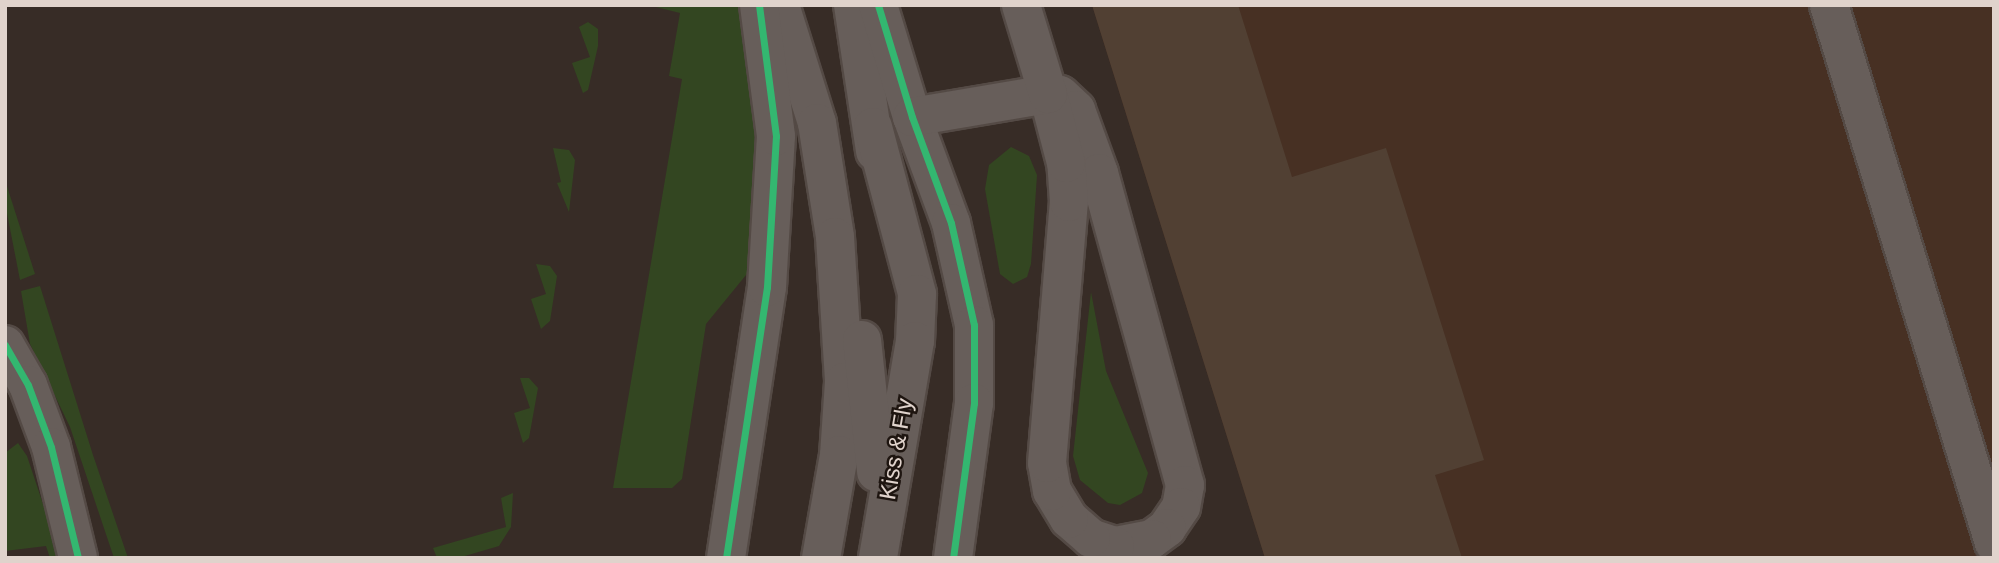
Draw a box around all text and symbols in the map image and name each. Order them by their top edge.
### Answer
street label: Kiss & Fly [874,396,918,502]

